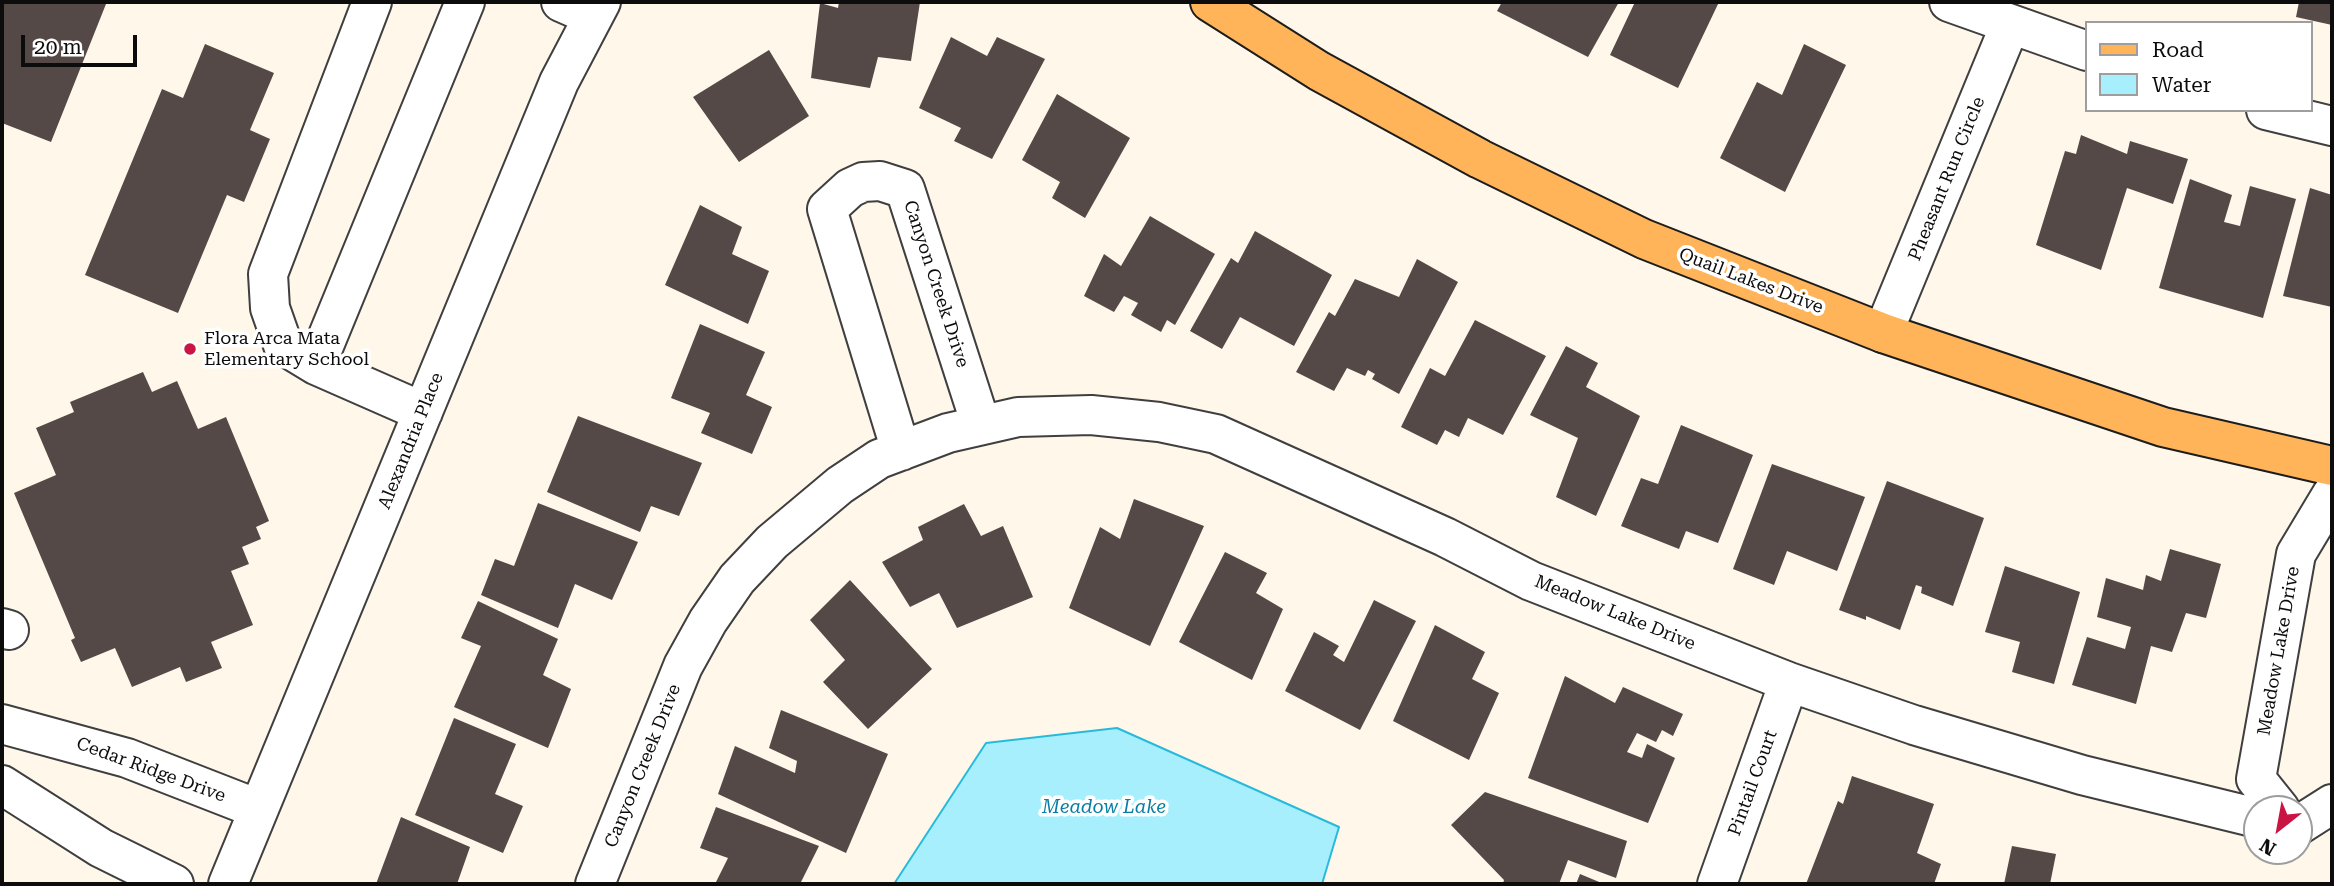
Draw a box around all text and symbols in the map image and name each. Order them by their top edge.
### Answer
scale bar [24,21,140,65]
legend [2086,21,2313,112]
text: 20 m [34,35,82,59]
text: Road [2152,38,2204,62]
text: Water [2152,73,2211,97]
street label: Pheasant Run Circle [1904,94,1990,264]
street label: Canyon Creek Drive [899,198,973,370]
street label: Quail Lakes Drive [1676,243,1826,319]
place label: Flora Arca Mata Elementary School [204,328,369,370]
marker: Flora Arca Mata Elementary School [182,341,198,357]
street label: Alexandria Place [374,370,448,512]
street label: Meadow Lake Drive [2253,565,2305,737]
street label: Meadow Lake Drive [1531,571,1699,655]
street label: Canyon Creek Drive [600,681,686,851]
street label: Pintail Court [1724,727,1782,839]
street label: Cedar Ridge Drive [73,733,229,807]
north arrow [2243,795,2313,865]
water label: Meadow Lake [1042,796,1166,818]
text: N [2256,833,2280,860]

